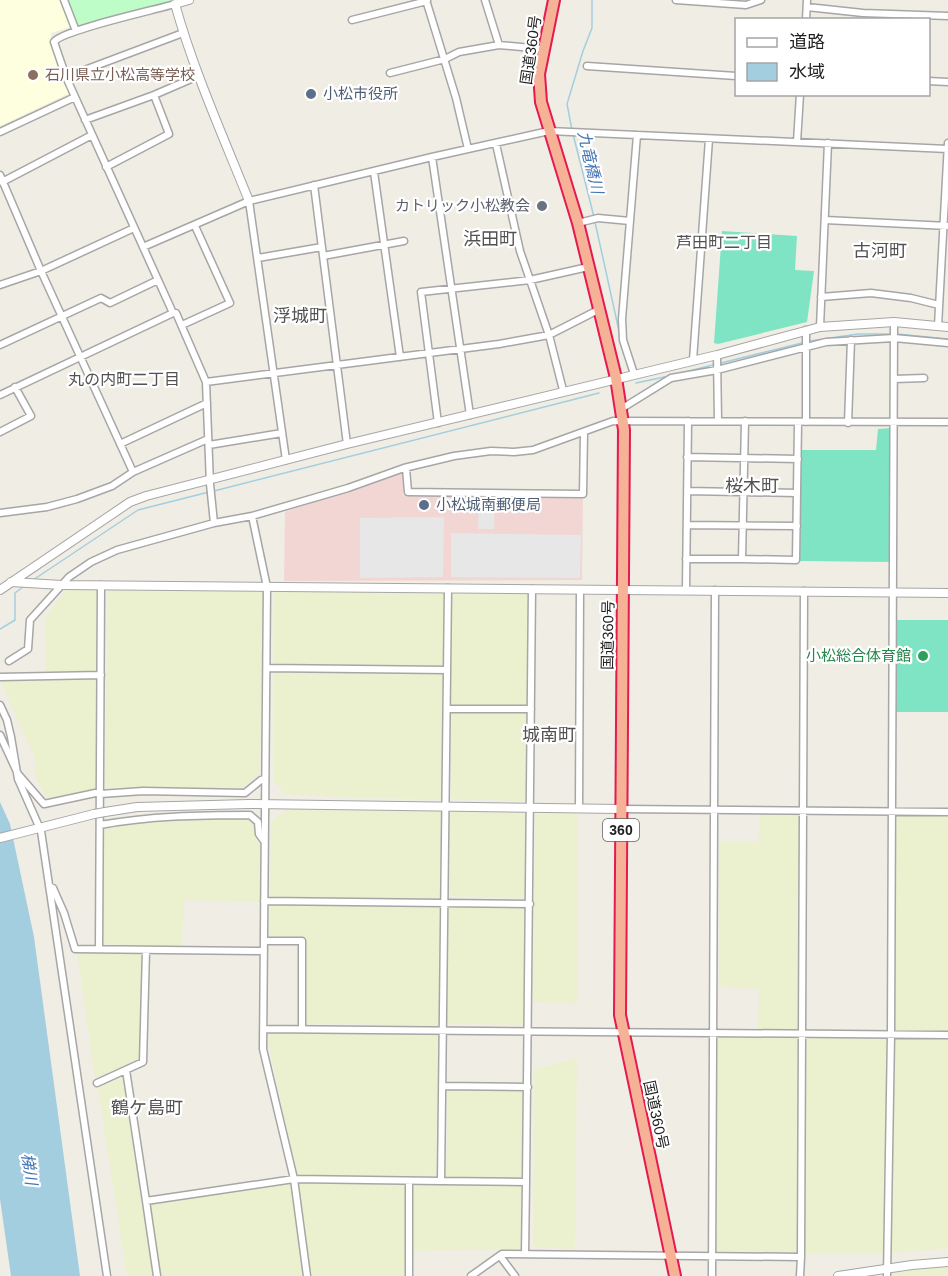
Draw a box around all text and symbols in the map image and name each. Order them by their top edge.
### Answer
street label: 国道360号 [517,14,544,86]
legend [735,18,930,96]
text: 道路 [789,32,825,52]
text: 水域 [789,62,825,82]
place label: 石川県立小松高等学校 [45,66,195,83]
marker: 石川県立小松高等学校 [26,68,40,82]
place label: 小松市役所 [323,85,398,102]
marker: 小松市役所 [304,87,318,101]
water label: 九竜橋川 [575,129,606,197]
place label: カトリック小松教会 [395,197,530,214]
marker: カトリック小松教会 [535,199,549,213]
district label: 浜田町 [463,229,517,249]
district label: 芦田町二丁目 [676,234,772,251]
district label: 古河町 [853,241,907,261]
district label: 浮城町 [273,306,327,326]
district label: 丸の内町二丁目 [68,371,180,388]
district label: 桜木町 [725,476,779,496]
place label: 小松城南郵便局 [436,496,541,513]
marker: 小松城南郵便局 [417,498,431,512]
street label: 国道360号 [598,600,617,670]
place label: 小松総合体育館 [806,647,911,664]
marker: 小松総合体育館 [916,649,930,663]
district label: 城南町 [522,725,576,745]
road number: 360 [603,819,639,841]
street label: 国道360号 [641,1079,672,1151]
district label: 鶴ケ島町 [111,1098,183,1118]
water label: 梯川 [19,1152,40,1188]

